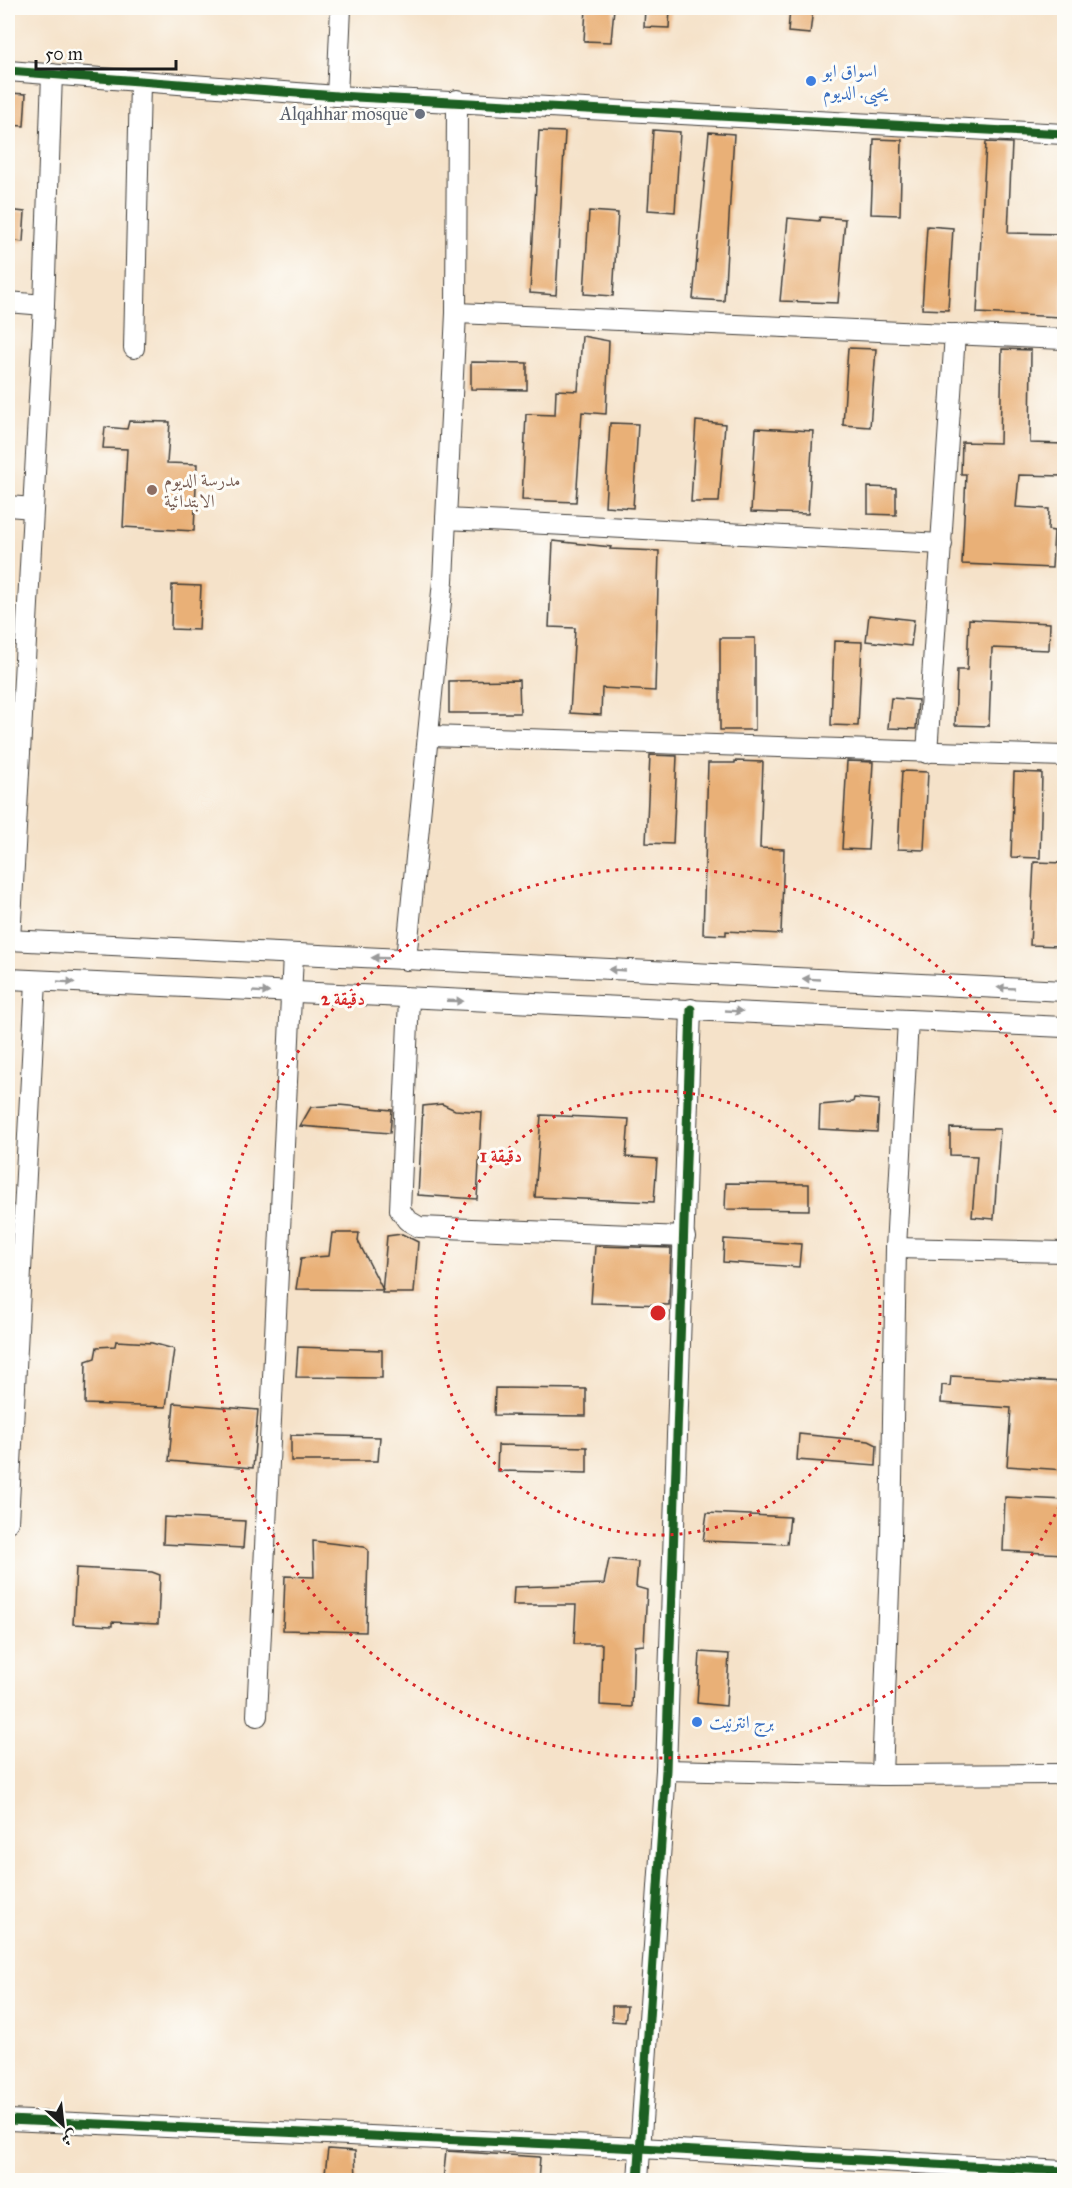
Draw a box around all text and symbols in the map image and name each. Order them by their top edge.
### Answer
scale bar [36,33,176,71]
text: 50 m [45,43,83,65]
place label: اسواق ابو يحيى. الديوم [821,60,889,108]
marker: اسواق ابو يحيى. الديوم [804,74,818,88]
place label: Alqahhar mosque [279,103,408,126]
marker: Alqahhar mosque [413,107,427,121]
place label: مدرسة الديوم الابتدائية [164,469,241,512]
marker: مدرسة الديوم الابتدائية [145,483,159,497]
one-way arrow [370,954,389,963]
one-way arrow [607,965,626,974]
one-way arrow [802,974,821,983]
one-way arrow [56,978,75,987]
one-way arrow [997,984,1016,993]
one-way arrow [251,987,270,996]
text: 2 دقيقة [321,988,365,1010]
one-way arrow [446,996,465,1005]
one-way arrow [725,1007,744,1016]
text: 1 دقيقة [480,1145,522,1167]
centre of rings [648,1303,668,1323]
place label: برج انترنيت [709,1711,774,1738]
marker: برج انترنيت [690,1715,704,1729]
north arrow [33,2095,93,2155]
text: ش [58,2126,81,2150]

